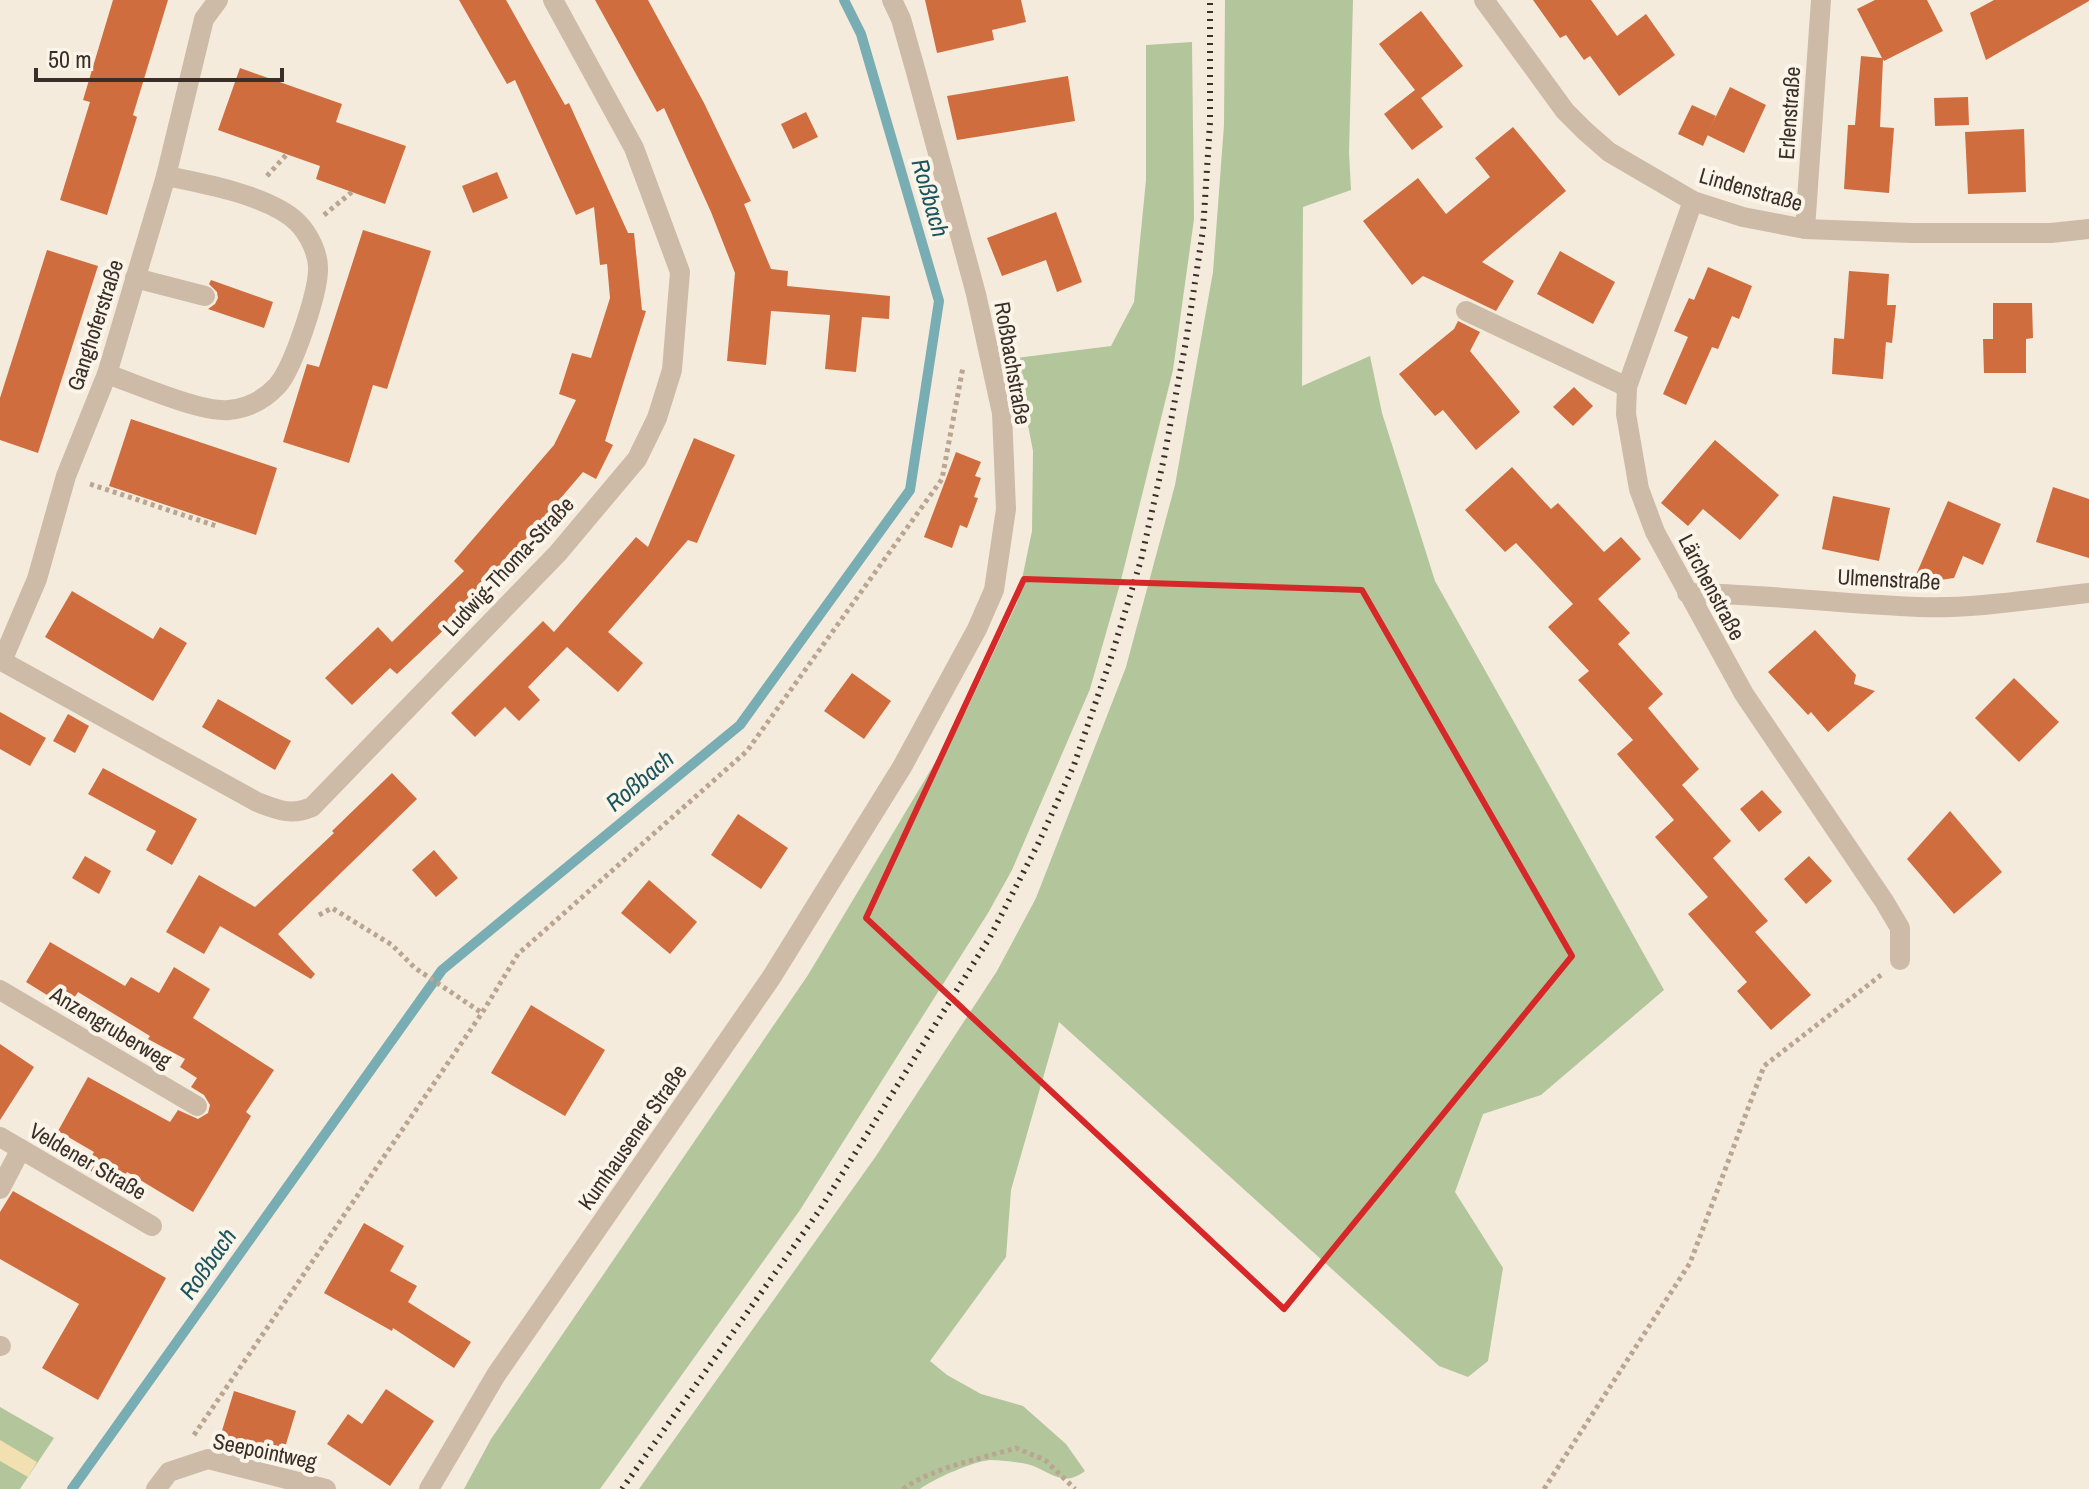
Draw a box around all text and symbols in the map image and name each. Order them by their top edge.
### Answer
scale bar [36,32,282,82]
text: 50 m [48,43,92,75]
street label: Erlenstraße [1771,65,1807,161]
water label: Roßbach [905,155,957,241]
street label: Lindenstraße [1696,160,1806,218]
street label: Ganghoferstraße [60,256,130,394]
street label: Roßbachstraße [987,299,1039,427]
street label: Ludwig-Thoma-Straße [435,490,581,642]
street label: Lärchenstraße [1671,529,1753,645]
street label: Ulmenstraße [1837,561,1941,597]
water label: Roßbach [598,742,680,818]
street label: Anzengruberweg [44,979,177,1075]
street label: Kumhausener Straße [571,1058,693,1216]
street label: Veldener Straße [24,1115,152,1207]
water label: Roßbach [171,1222,243,1305]
street label: Seepointweg [210,1425,320,1477]

